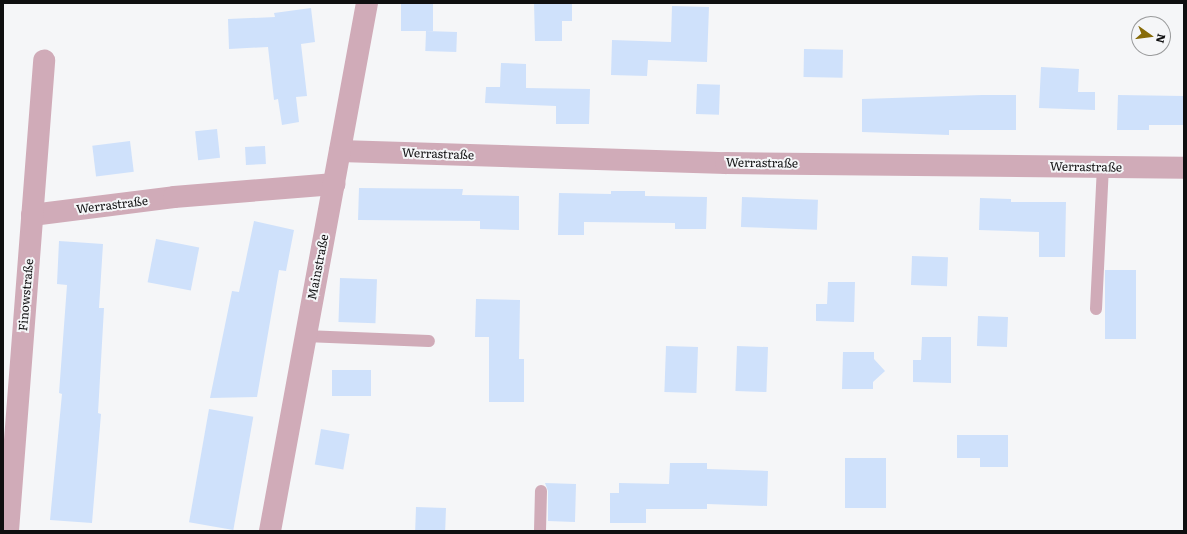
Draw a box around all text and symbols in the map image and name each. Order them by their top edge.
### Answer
north arrow [1131,16,1171,56]
text: N [1153,32,1171,45]
street label: Werrastraße [402,146,474,162]
street label: Werrastraße [726,155,798,171]
street label: Werrastraße [1050,159,1122,175]
street label: Werrastraße [75,193,149,217]
street label: Mainstraße [305,233,331,301]
street label: Finowstraße [16,258,36,332]

